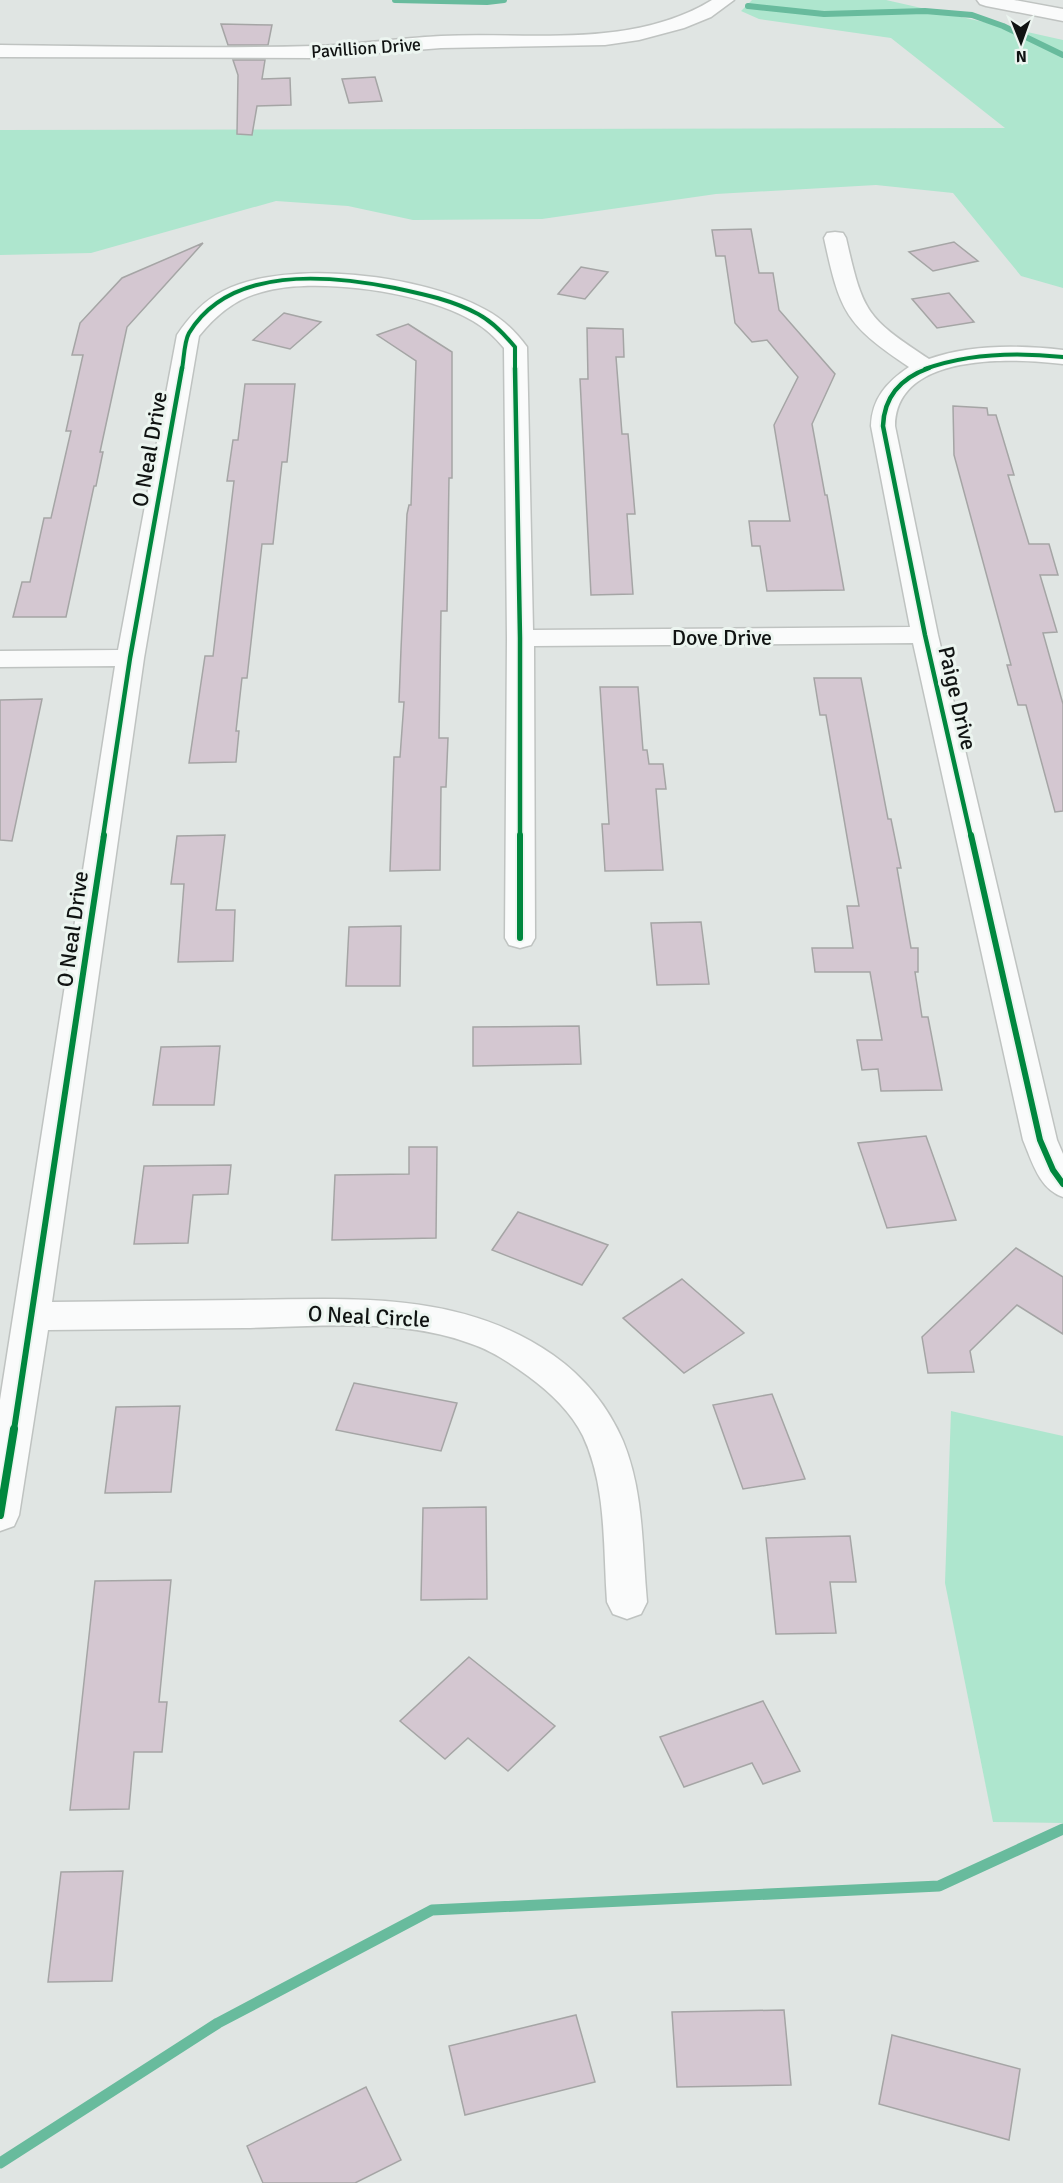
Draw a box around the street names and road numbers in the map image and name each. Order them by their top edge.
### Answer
street label: Pavillion Drive [310,33,422,63]
street label: O Neal Drive [126,389,173,509]
street label: Dove Drive [672,624,772,651]
street label: Paige Drive [932,644,983,753]
street label: O Neal Drive [51,869,94,989]
street label: O Neal Circle [307,1300,431,1333]

